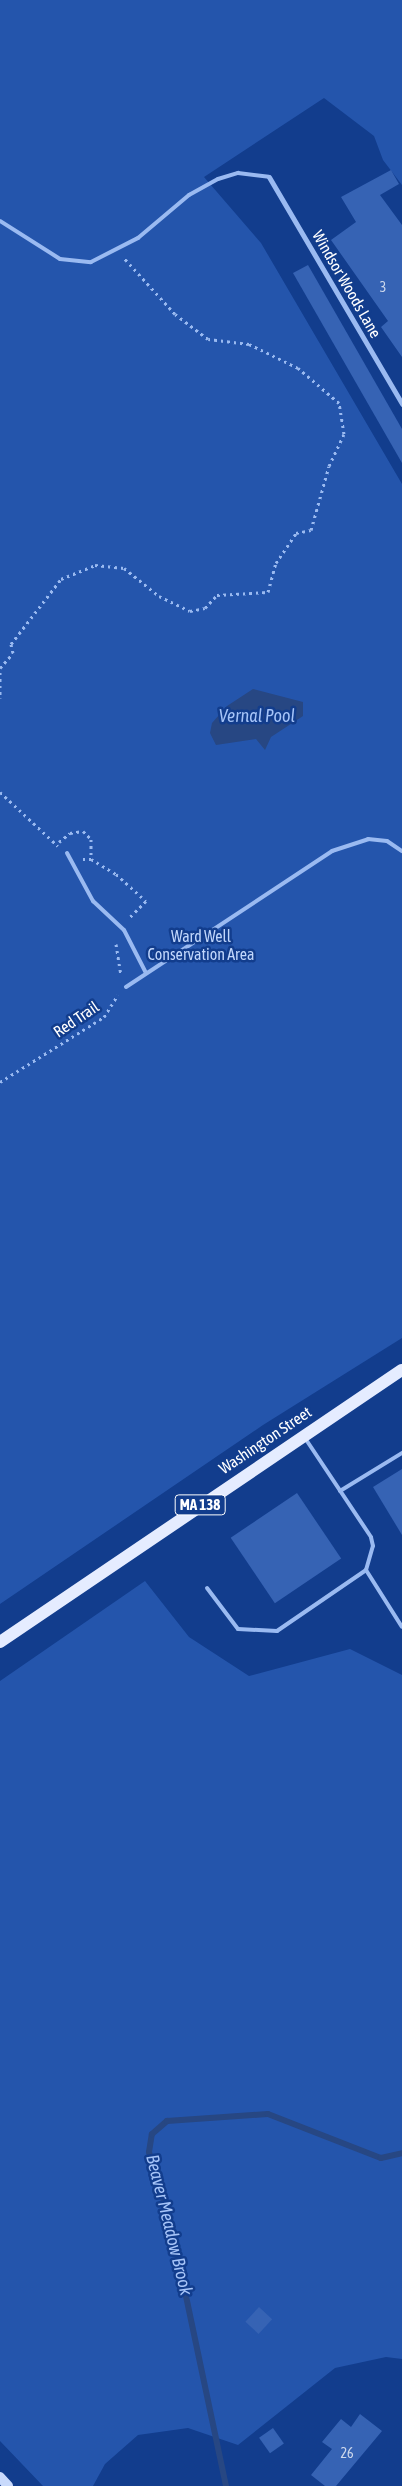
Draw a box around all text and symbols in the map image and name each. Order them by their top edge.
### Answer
street label: Windsor Woods Lane [308,227,386,341]
house number: 3 [380,279,386,295]
water label: Vernal Pool [219,705,295,727]
park label: Ward Well Conservation Area [147,926,255,964]
street label: Red Trail [50,997,102,1041]
street label: Washington Street [215,1402,315,1478]
road number: MA 138 [174,1492,226,1518]
water label: Beaver Meadow Brook [141,2152,197,2298]
house number: 26 [340,2445,354,2461]

